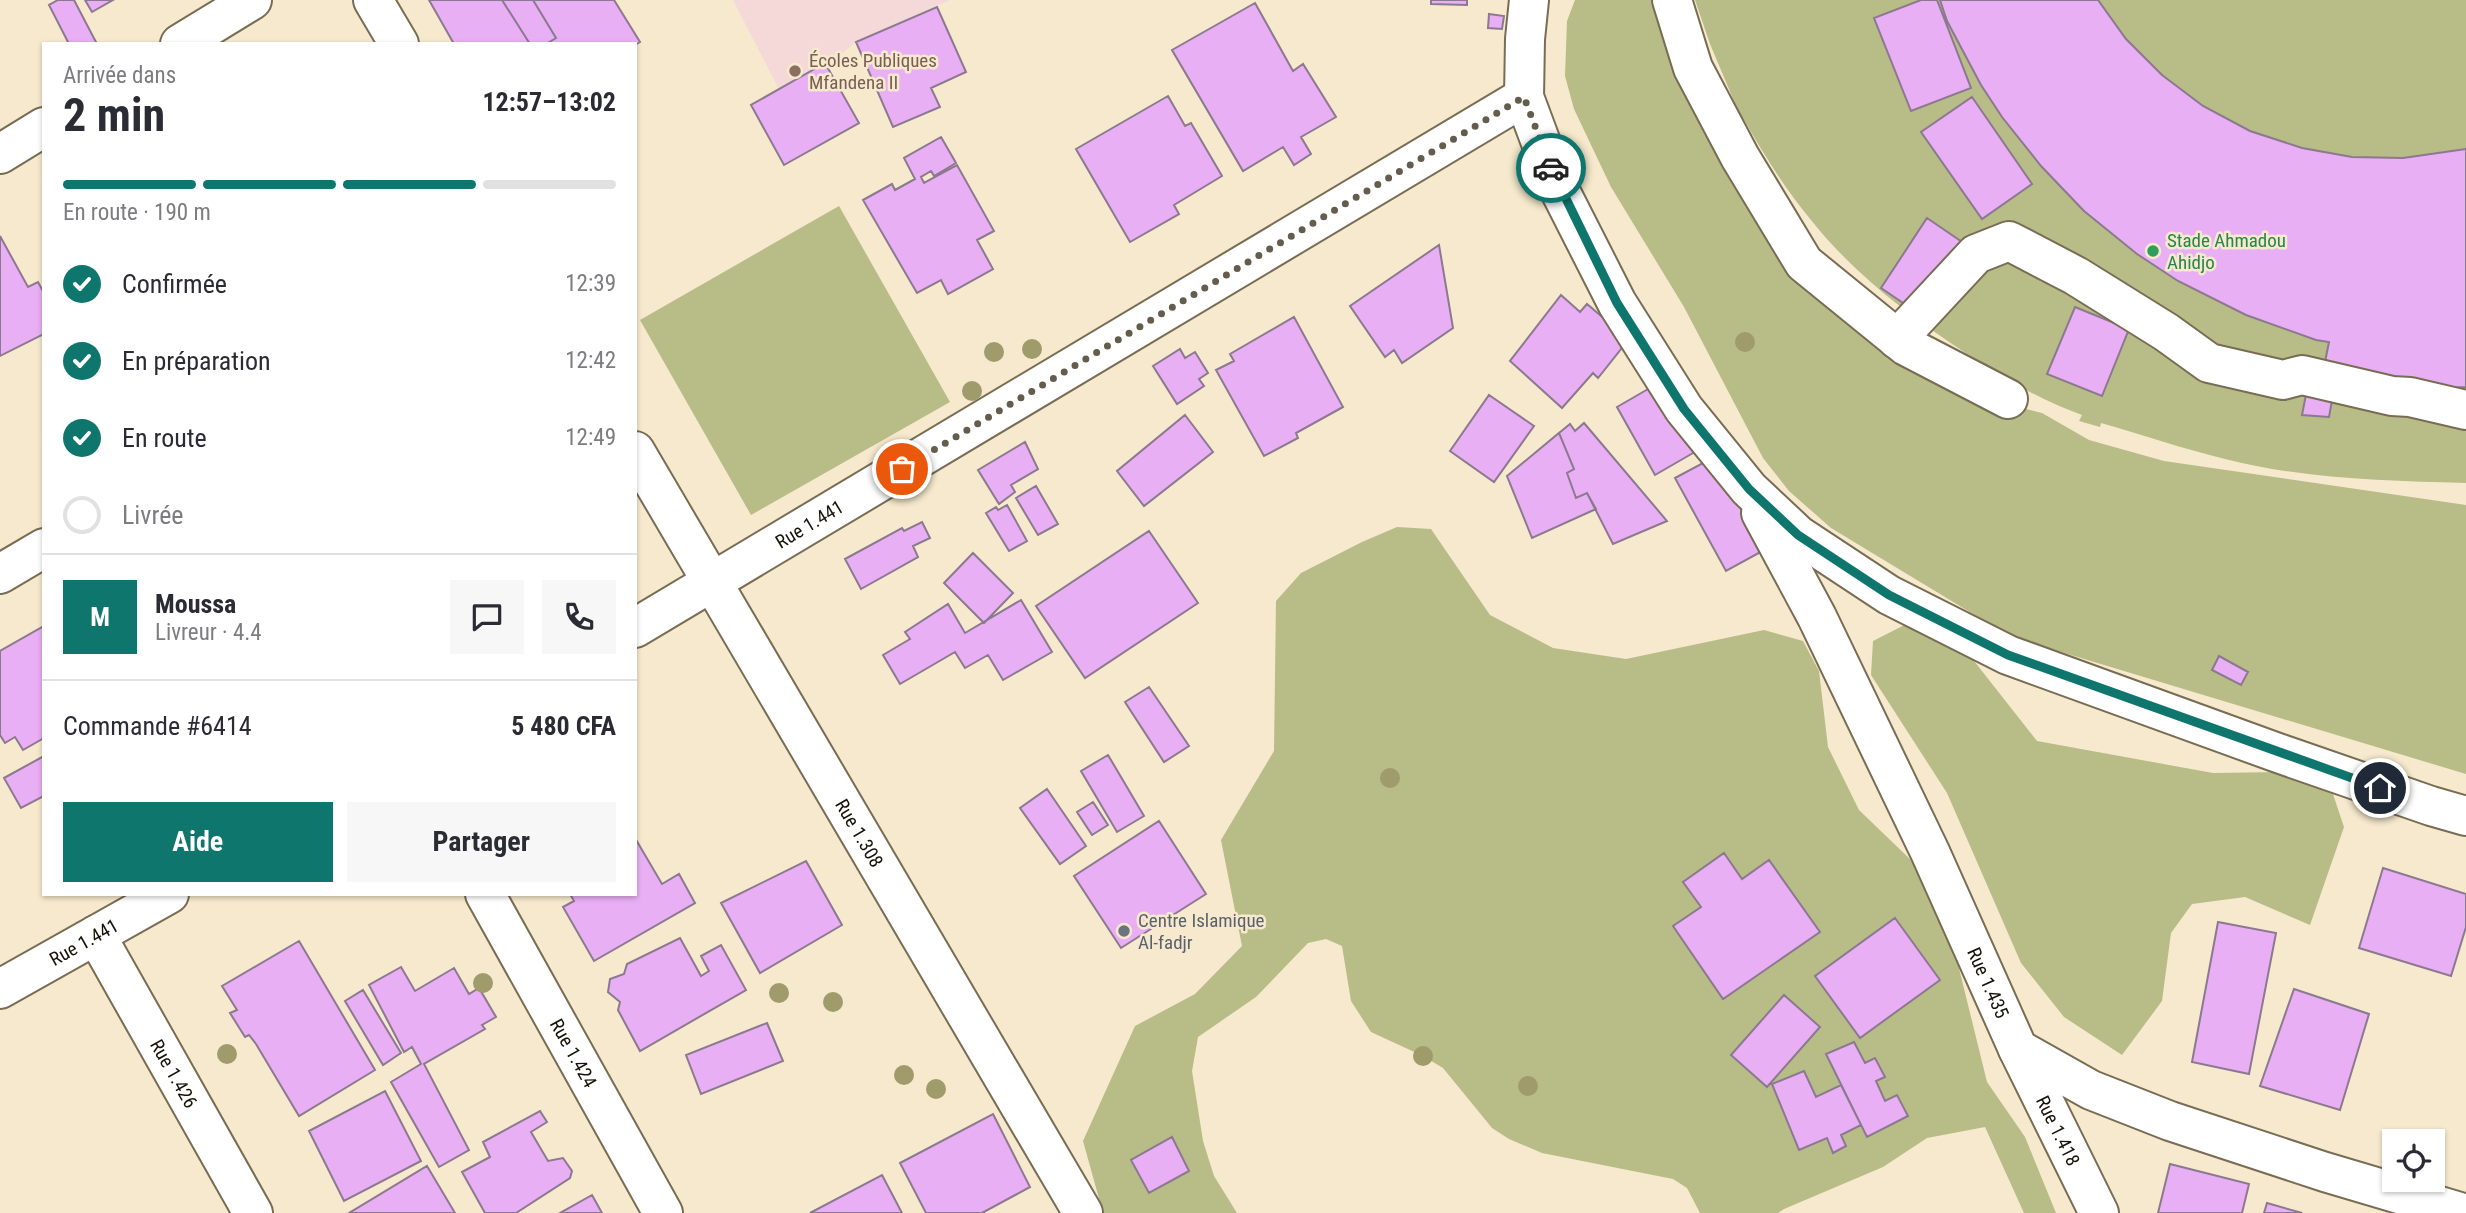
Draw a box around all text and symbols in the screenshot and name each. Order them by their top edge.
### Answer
place label: Écoles Publiques Mfandena II [809,49,937,94]
text: Arrivée dans [63,62,176,89]
marker: Écoles Publiques Mfandena II [787,63,803,79]
text: 12:57–13:02 [482,87,616,117]
text: 2 min [63,88,165,142]
courier [1516,133,1586,203]
icon: car [1532,149,1570,187]
text: En route · 190 m [63,199,211,226]
place label: Stade Ahmadou Ahidjo [2167,229,2286,274]
marker: Stade Ahmadou Ahidjo [2145,243,2161,259]
icon: check [63,265,101,303]
text: Confirmée [122,269,227,299]
text: 12:39 [565,270,616,297]
icon: check [63,342,101,380]
text: En préparation [122,346,271,376]
text: 12:42 [565,347,616,374]
icon: check [63,419,101,457]
text: En route [122,423,207,453]
text: 12:49 [565,424,616,451]
pin [872,439,932,499]
icon: bag [883,450,921,488]
street label: Rue 1.441 [771,495,848,553]
text: Livrée [122,500,184,530]
button: chat [450,580,524,654]
button: phone [542,580,616,654]
text: Moussa [155,589,236,619]
text: M [90,602,110,632]
text: Livreur · 4.4 [155,619,262,646]
text: Commande #6414 [63,711,252,741]
text: 5 480 CFA [511,711,616,741]
pin [2350,758,2410,818]
icon: home [2361,769,2399,807]
street label: Rue 1.308 [830,795,888,871]
button: Aide [63,802,333,882]
button: Partager [347,802,616,882]
place label: Centre Islamique Al-fadjr [1138,909,1265,954]
street label: Rue 1.441 [46,914,122,971]
marker: Centre Islamique Al-fadjr [1116,923,1132,939]
street label: Rue 1.435 [1962,944,2014,1022]
street label: Rue 1.424 [545,1015,602,1092]
street label: Rue 1.426 [145,1035,202,1112]
street label: Rue 1.418 [2031,1092,2085,1170]
map controls [2382,1129,2445,1192]
button: locate [2382,1129,2445,1192]

